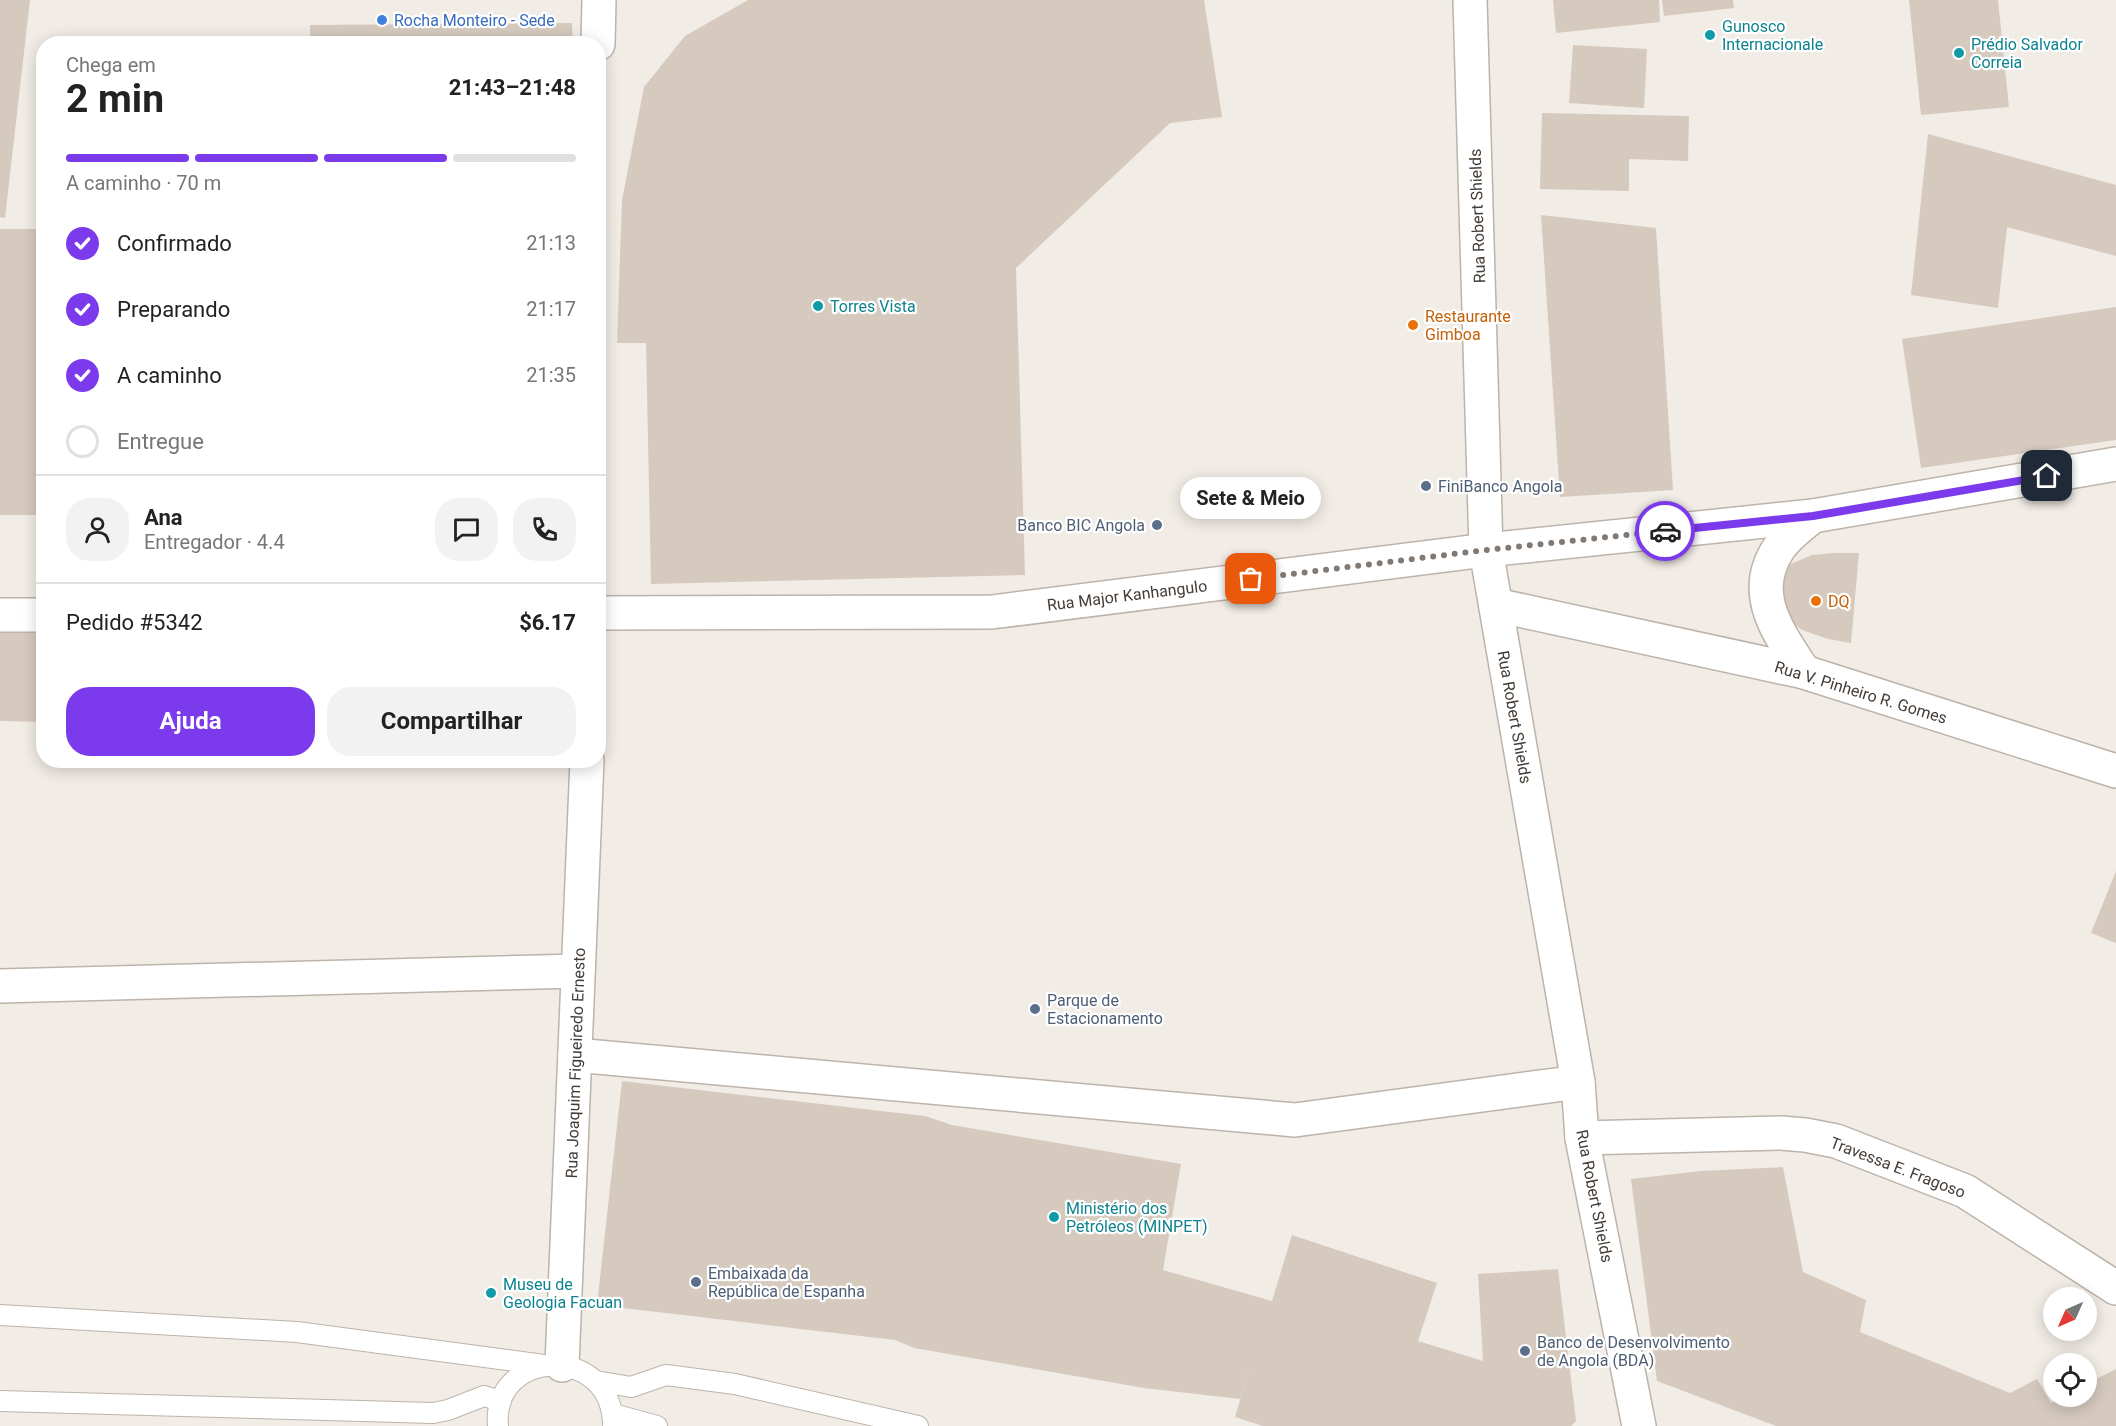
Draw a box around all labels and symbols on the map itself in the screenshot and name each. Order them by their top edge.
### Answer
place label: Rocha Monteiro - Sede [394,11,555,30]
marker: Rocha Monteiro - Sede [375,13,389,27]
place label: Gunosco Internacionale [1722,17,1823,54]
marker: Gunosco Internacionale [1703,28,1717,42]
place label: Prédio Salvador Correia [1971,35,2083,72]
marker: Prédio Salvador Correia [1952,46,1966,60]
street label: Rua Robert Shields [1466,148,1489,284]
place label: Torres Vista [830,297,916,316]
marker: Torres Vista [811,299,825,313]
place label: Restaurante Gimboa [1425,307,1511,344]
marker: Restaurante Gimboa [1406,318,1420,332]
pin [2021,450,2072,501]
callout: Sete & Meio [1180,477,1322,519]
place label: FiniBanco Angola [1438,477,1562,496]
marker: FiniBanco Angola [1419,479,1433,493]
courier [1635,501,1695,561]
place label: Banco BIC Angola [1017,516,1145,535]
marker: Banco BIC Angola [1150,518,1164,532]
pin [1225,553,1276,604]
street label: Rua Major Kanhangulo [1046,576,1208,615]
place label: DQ [1828,592,1850,611]
marker: DQ [1809,594,1823,608]
street label: Rua Robert Shields [1493,649,1536,785]
street label: Rua V. Pinheiro R. Gomes [1772,657,1949,728]
street label: Rua Joaquim Figueiredo Ernesto [562,947,589,1179]
place label: Parque de Estacionamento [1047,991,1163,1028]
marker: Parque de Estacionamento [1028,1002,1042,1016]
street label: Rua Robert Shields [1572,1128,1617,1264]
street label: Travessa E. Fragoso [1828,1133,1968,1202]
place label: Ministério dos Petróleos (MINPET) [1066,1199,1208,1236]
marker: Ministério dos Petróleos (MINPET) [1047,1210,1061,1224]
place label: Embaixada da República de Espanha [708,1264,865,1301]
place label: Museu de Geologia Facuan [503,1275,622,1312]
marker: Embaixada da República de Espanha [689,1275,703,1289]
marker: Museu de Geologia Facuan [484,1286,498,1300]
north arrow [2043,1287,2097,1341]
place label: Banco de Desenvolvimento de Angola (BDA) [1537,1333,1730,1370]
marker: Banco de Desenvolvimento de Angola (BDA) [1518,1344,1532,1358]

